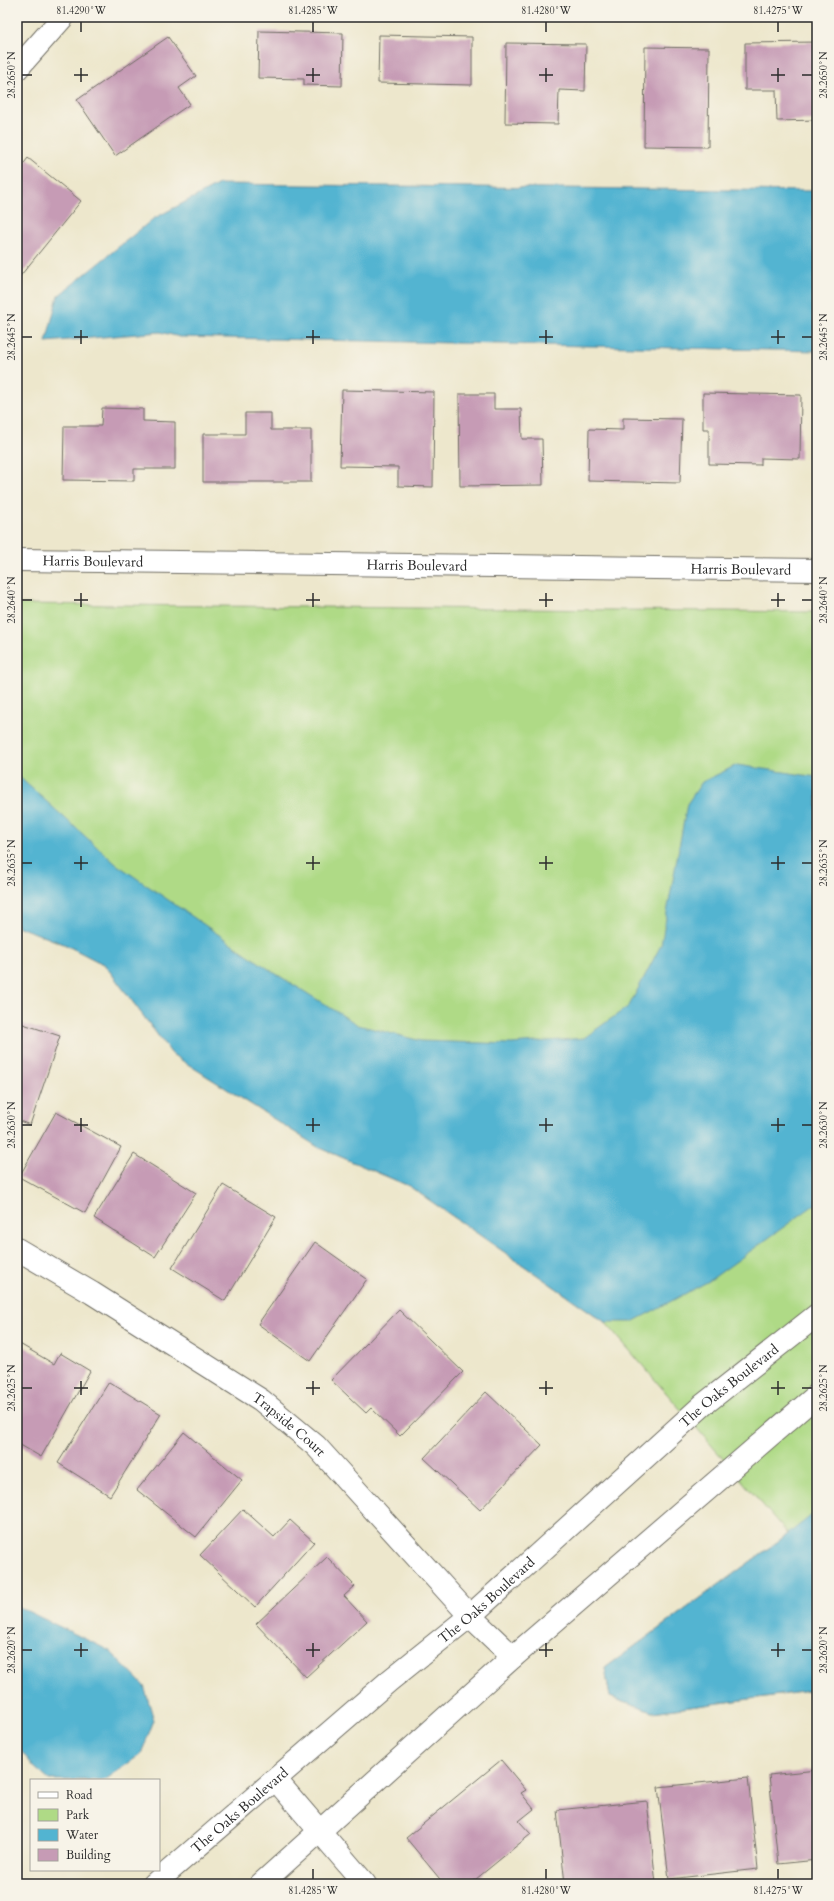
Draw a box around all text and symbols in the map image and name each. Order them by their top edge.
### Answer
text: 81.4290°W [56,4,107,18]
text: 81.4285°W [288,4,339,18]
text: 81.4280°W [521,4,572,18]
text: 81.4275°W [753,4,804,18]
text: 28.2650°N [5,51,19,98]
text: 28.2650°N [817,51,831,98]
text: 28.2645°N [5,313,19,360]
text: 28.2645°N [817,313,831,360]
street label: Harris Boulevard [42,551,144,572]
street label: Harris Boulevard [366,555,468,576]
street label: Harris Boulevard [690,559,792,580]
text: 28.2640°N [5,576,19,623]
text: 28.2640°N [817,576,831,623]
text: 28.2635°N [5,839,19,886]
text: 28.2635°N [817,839,831,886]
text: 28.2630°N [5,1101,19,1148]
text: 28.2630°N [817,1101,831,1148]
street label: The Oaks Boulevard [675,1340,783,1432]
text: 28.2625°N [5,1364,19,1411]
text: 28.2625°N [817,1364,831,1411]
street label: Trapside Court [249,1388,330,1461]
street label: The Oaks Boulevard [434,1553,539,1648]
text: 28.2620°N [5,1626,19,1673]
text: 28.2620°N [817,1626,831,1673]
street label: The Oaks Boulevard [187,1763,293,1858]
legend [30,1779,160,1871]
text: Road [66,1787,93,1803]
text: Park [66,1807,90,1823]
text: Water [65,1827,99,1843]
text: Building [66,1847,111,1863]
text: 81.4285°W [288,1884,339,1898]
text: 81.4280°W [521,1884,572,1898]
text: 81.4275°W [753,1884,804,1898]

